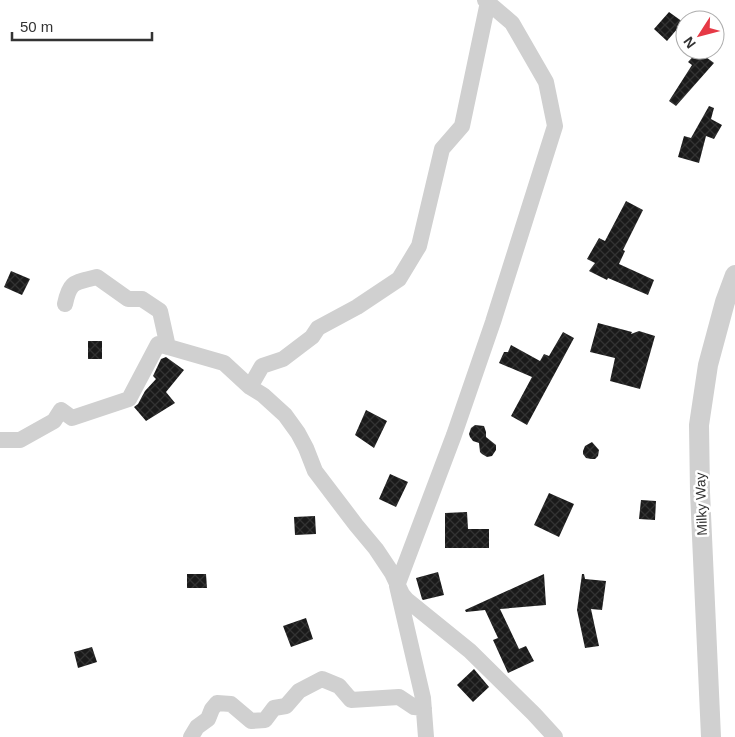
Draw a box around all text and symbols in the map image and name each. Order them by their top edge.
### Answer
scale bar [12,10,152,42]
north arrow [675,10,725,60]
text: 50 m [20,18,53,35]
text: N [680,34,699,51]
street label: Milky Way [692,472,710,536]

